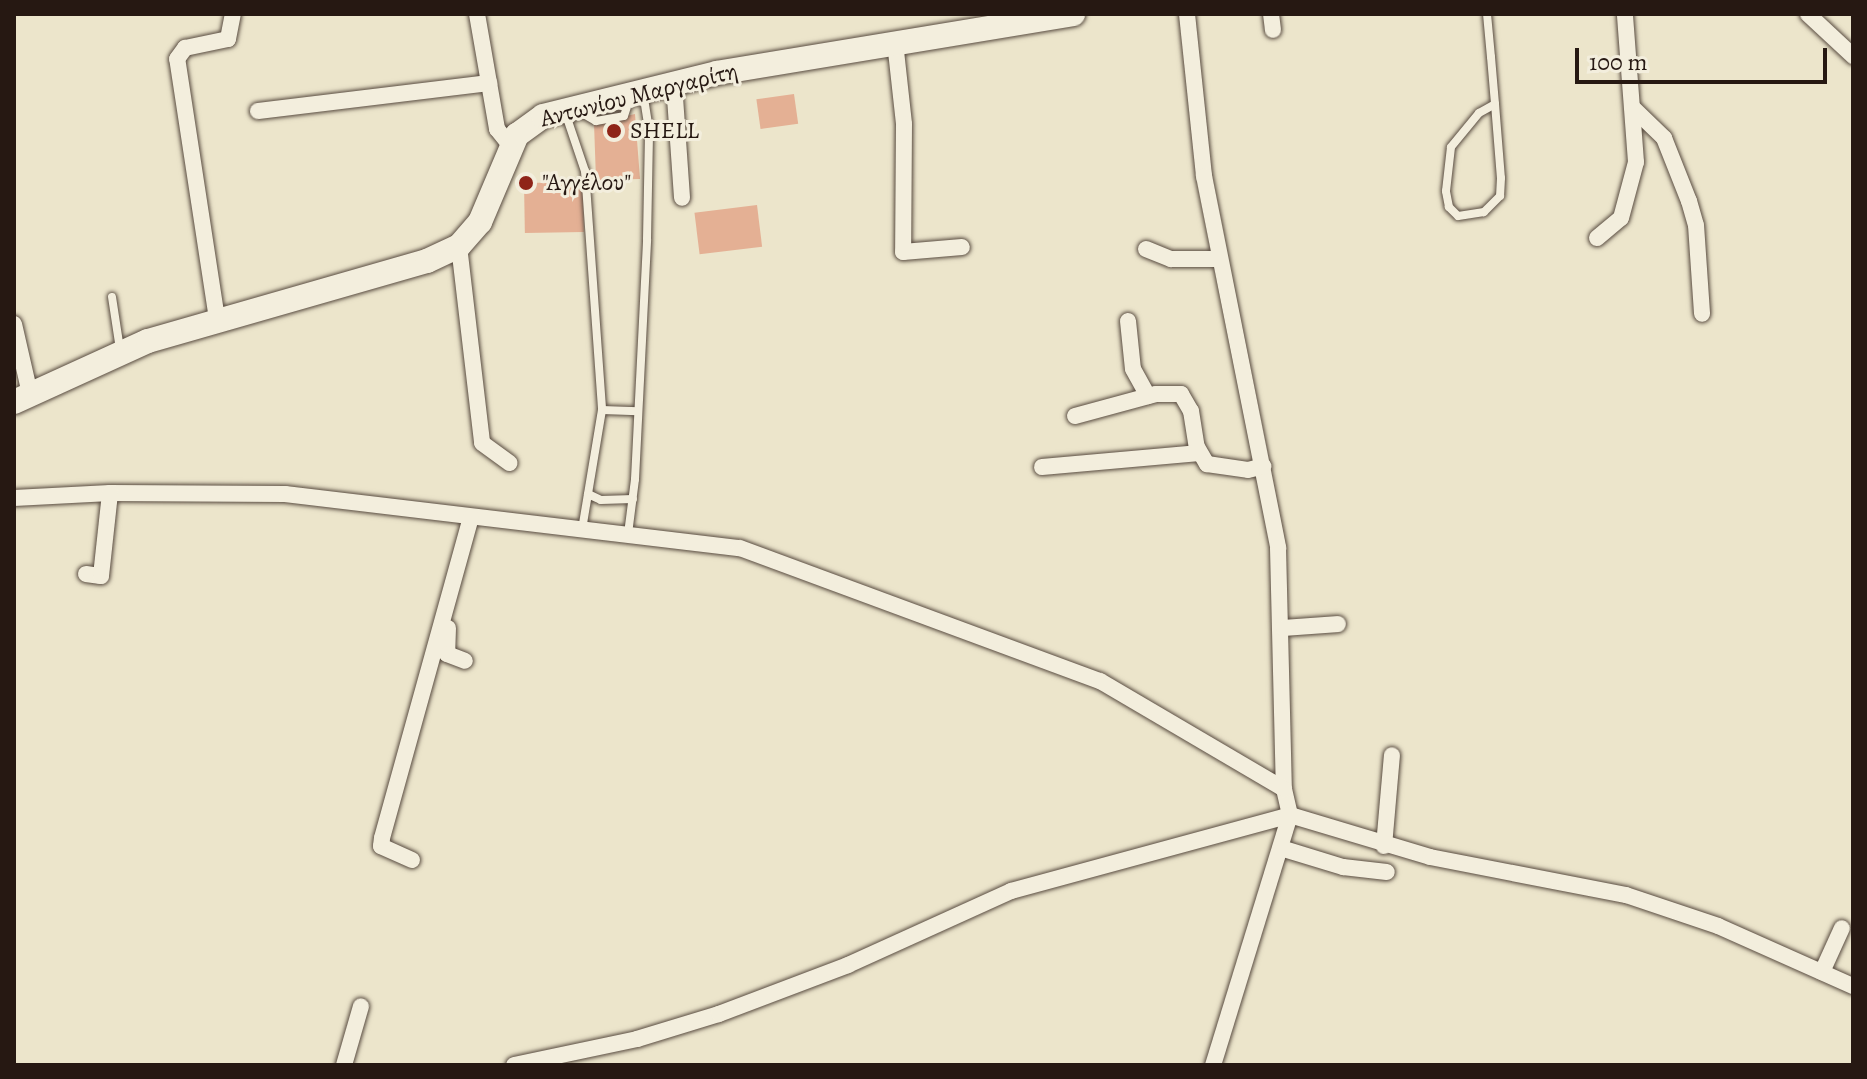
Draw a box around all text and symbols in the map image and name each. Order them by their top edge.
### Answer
scale bar [1579,32,1831,82]
text: 100 m [1589,46,1648,78]
street label: Αντωνίου Μαργαρίτη [537,57,741,133]
place label: SHELL [630,117,699,145]
marker: SHELL [605,122,623,140]
place label: "Αγγέλου" [542,169,631,197]
marker: "Αγγέλου" [517,174,535,192]

